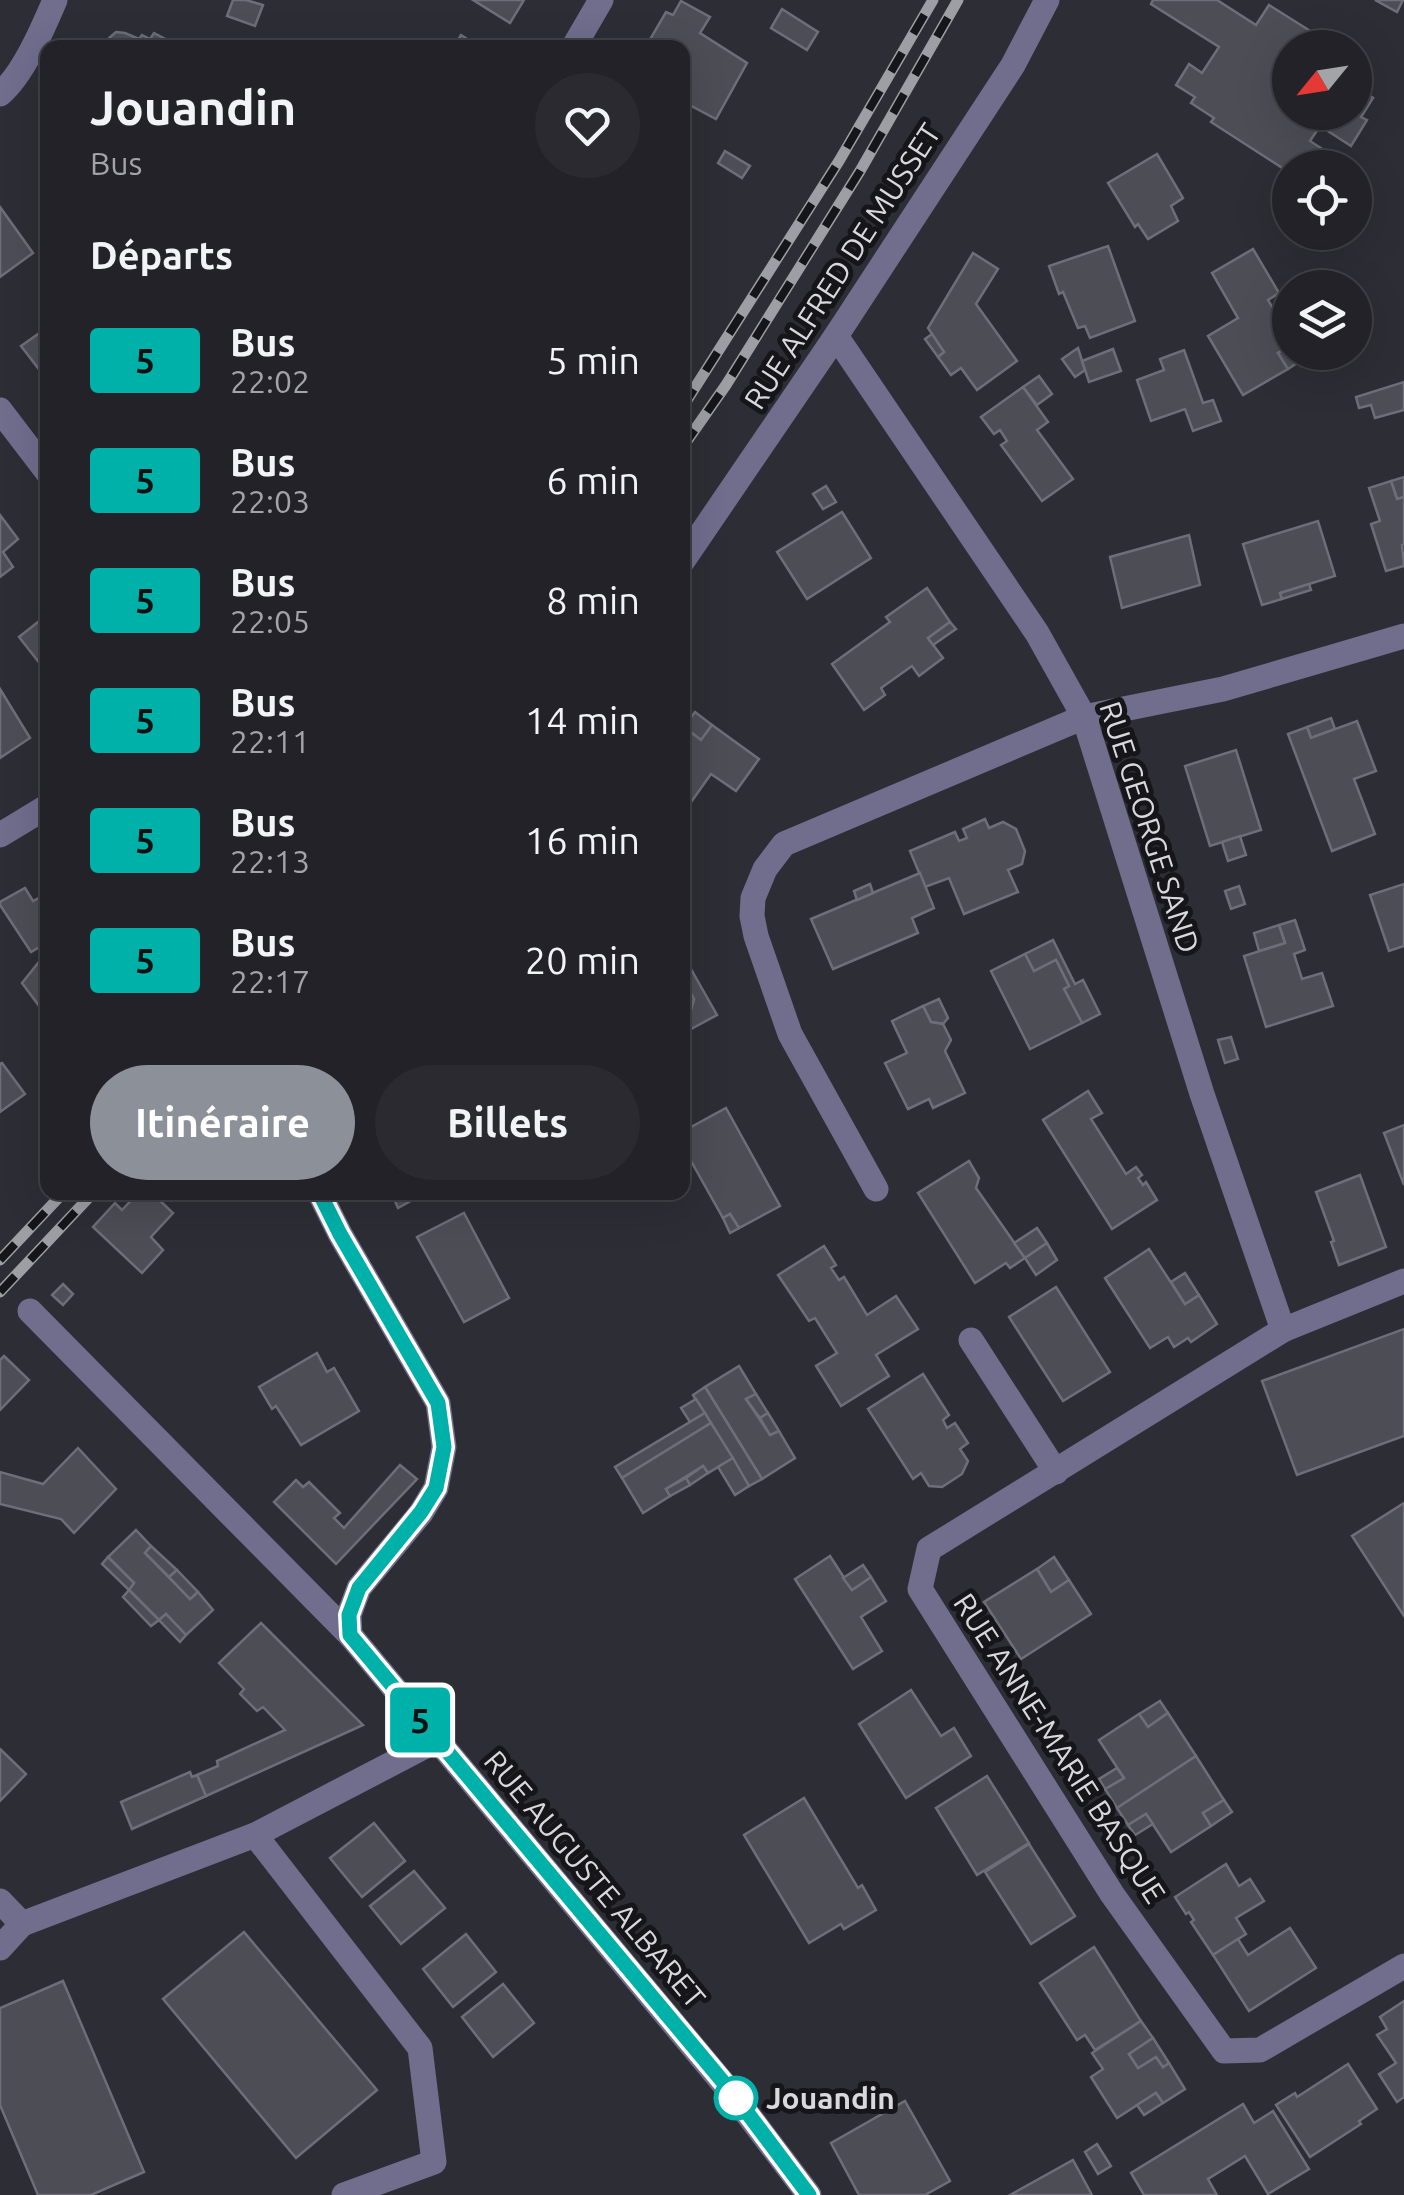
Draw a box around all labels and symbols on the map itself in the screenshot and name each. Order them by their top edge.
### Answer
north arrow [1272,30,1372,130]
street label: RUE ALFRED DE MUSSET [737,117,947,415]
street label: RUE GEORGE SAND [1093,697,1207,957]
street label: RUE ANNE-MARIE BASQUE [947,1587,1173,1909]
line badge: 5 [388,1688,452,1752]
street label: RUE AUGUSTE ALBARET [478,1744,713,2015]
marker: Jouandin [715,2077,757,2119]
place label: Jouandin [766,2081,895,2115]

